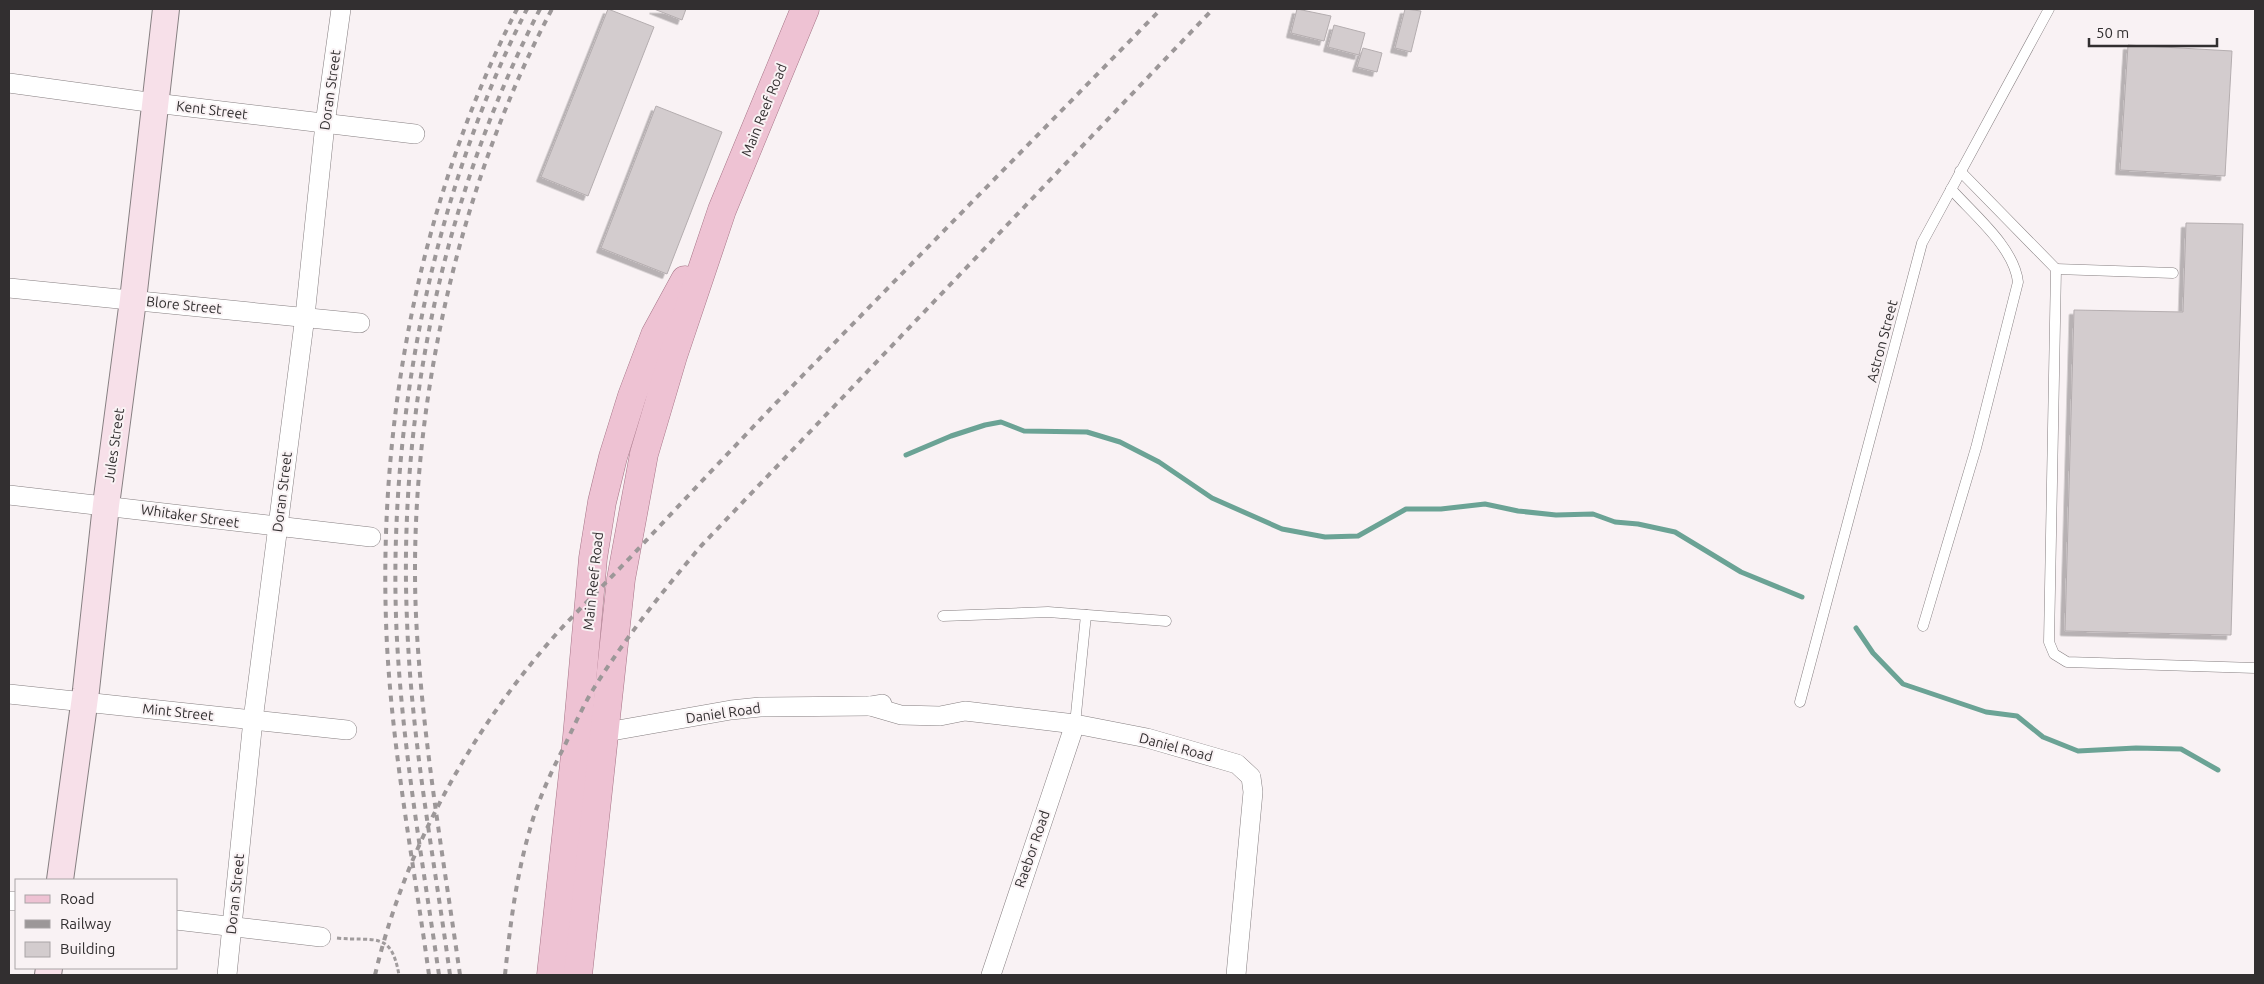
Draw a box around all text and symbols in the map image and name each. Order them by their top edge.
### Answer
scale bar [2089,15,2216,47]
text: 50 m [2096,24,2129,41]
street label: Doran Street [316,48,344,131]
street label: Main Reef Road [738,61,790,159]
street label: Kent Street [175,98,249,122]
street label: Blore Street [145,293,223,317]
street label: Astron Street [1863,298,1901,384]
street label: Jules Street [101,406,127,483]
street label: Doran Street [269,450,295,533]
street label: Whitaker Street [140,501,241,531]
street label: Main Reef Road [580,531,606,631]
street label: Mint Street [142,700,215,724]
street label: Daniel Road [685,700,761,726]
street label: Daniel Road [1138,730,1214,764]
street label: Raebor Road [1011,808,1053,890]
street label: Doran Street [223,852,247,935]
legend [15,879,178,969]
text: Road [60,890,95,907]
text: Railway [60,915,111,932]
text: Building [60,940,115,957]

